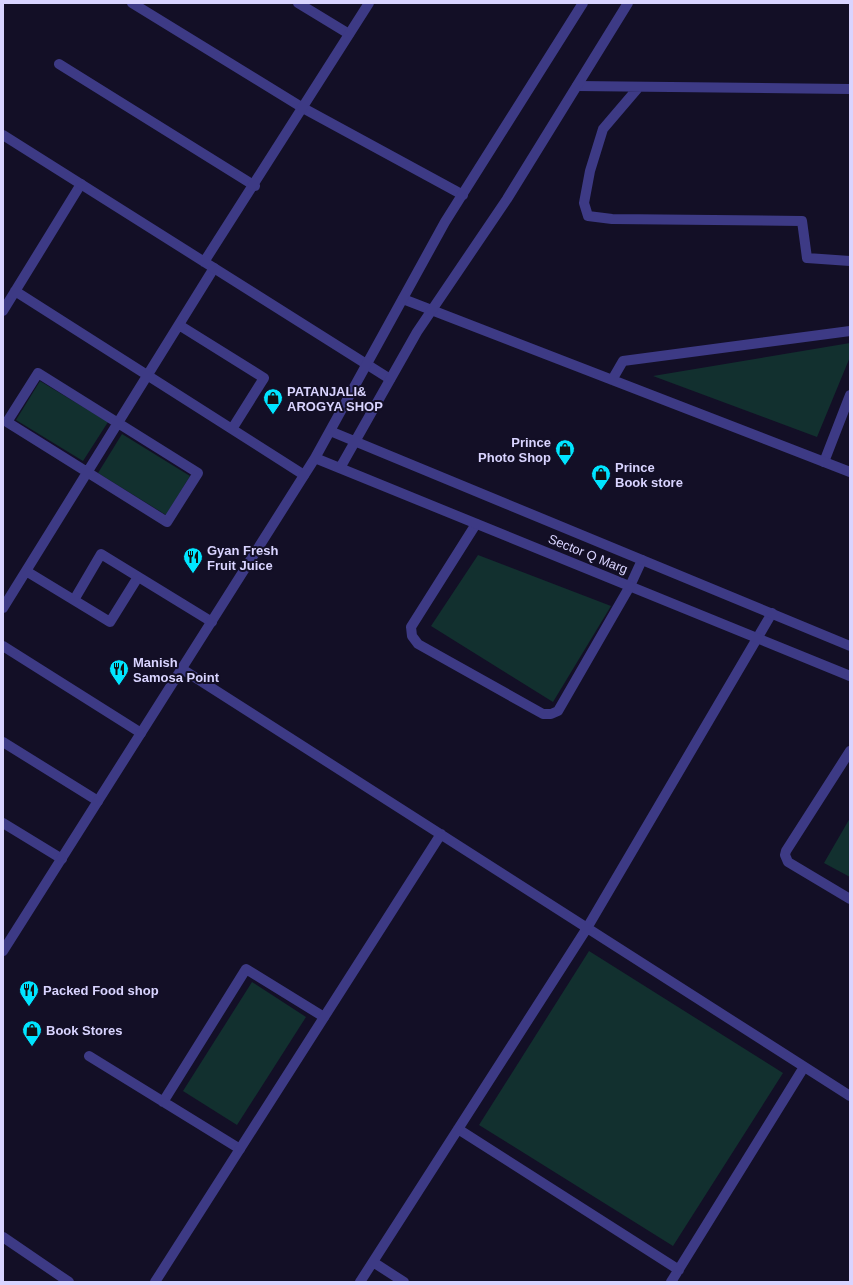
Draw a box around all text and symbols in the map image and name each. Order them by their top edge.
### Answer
place label: PATANJALI& AROGYA SHOP [287,384,383,414]
shop icon: PATANJALI& AROGYA SHOP [262,387,284,415]
place label: Prince Photo Shop [478,435,551,465]
shop icon: Prince Photo Shop [554,438,576,466]
place label: Prince Book store [615,460,683,490]
shop icon: Prince Book store [590,463,612,491]
street label: Sector Q Marg [546,531,630,577]
place label: Gyan Fresh Fruit Juice [207,543,279,573]
restaurant icon: Gyan Fresh Fruit Juice [182,546,204,574]
place label: Manish Samosa Point [133,655,220,685]
restaurant icon: Manish Samosa Point [108,658,130,686]
restaurant icon: Packed Food shop [18,979,40,1007]
place label: Packed Food shop [43,983,159,998]
shop icon: Book Stores [21,1019,43,1047]
place label: Book Stores [46,1023,123,1038]

